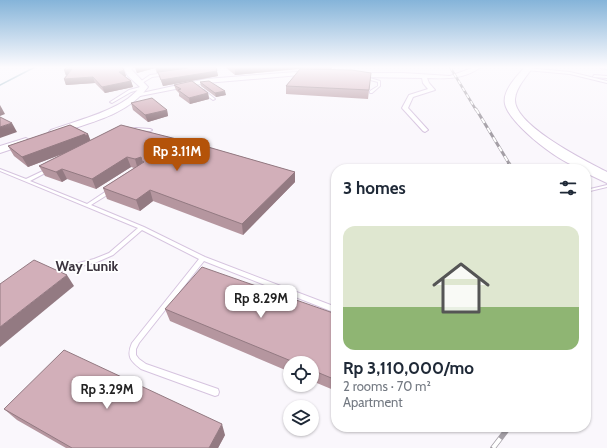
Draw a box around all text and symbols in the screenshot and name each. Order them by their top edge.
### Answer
pin: Rp 3.11M [136,138,218,172]
text: Rp 3.11M [153,143,201,159]
icon: filters [557,177,579,199]
text: 3 homes [343,178,406,198]
icon: home [425,252,497,324]
district label: Way Lunik [56,257,119,275]
pin: Rp 8.29M [220,285,302,319]
text: Rp 8.29M [234,290,288,306]
map controls [283,356,319,436]
button: locate [283,356,319,392]
text: Rp 3,110,000/mo [343,358,474,378]
pin: Rp 3.29M [66,376,148,410]
text: 2 rooms · 70 m² [343,378,431,394]
text: Rp 3.29M [80,381,134,397]
text: Apartment [343,394,403,410]
button: layers [283,400,319,436]

